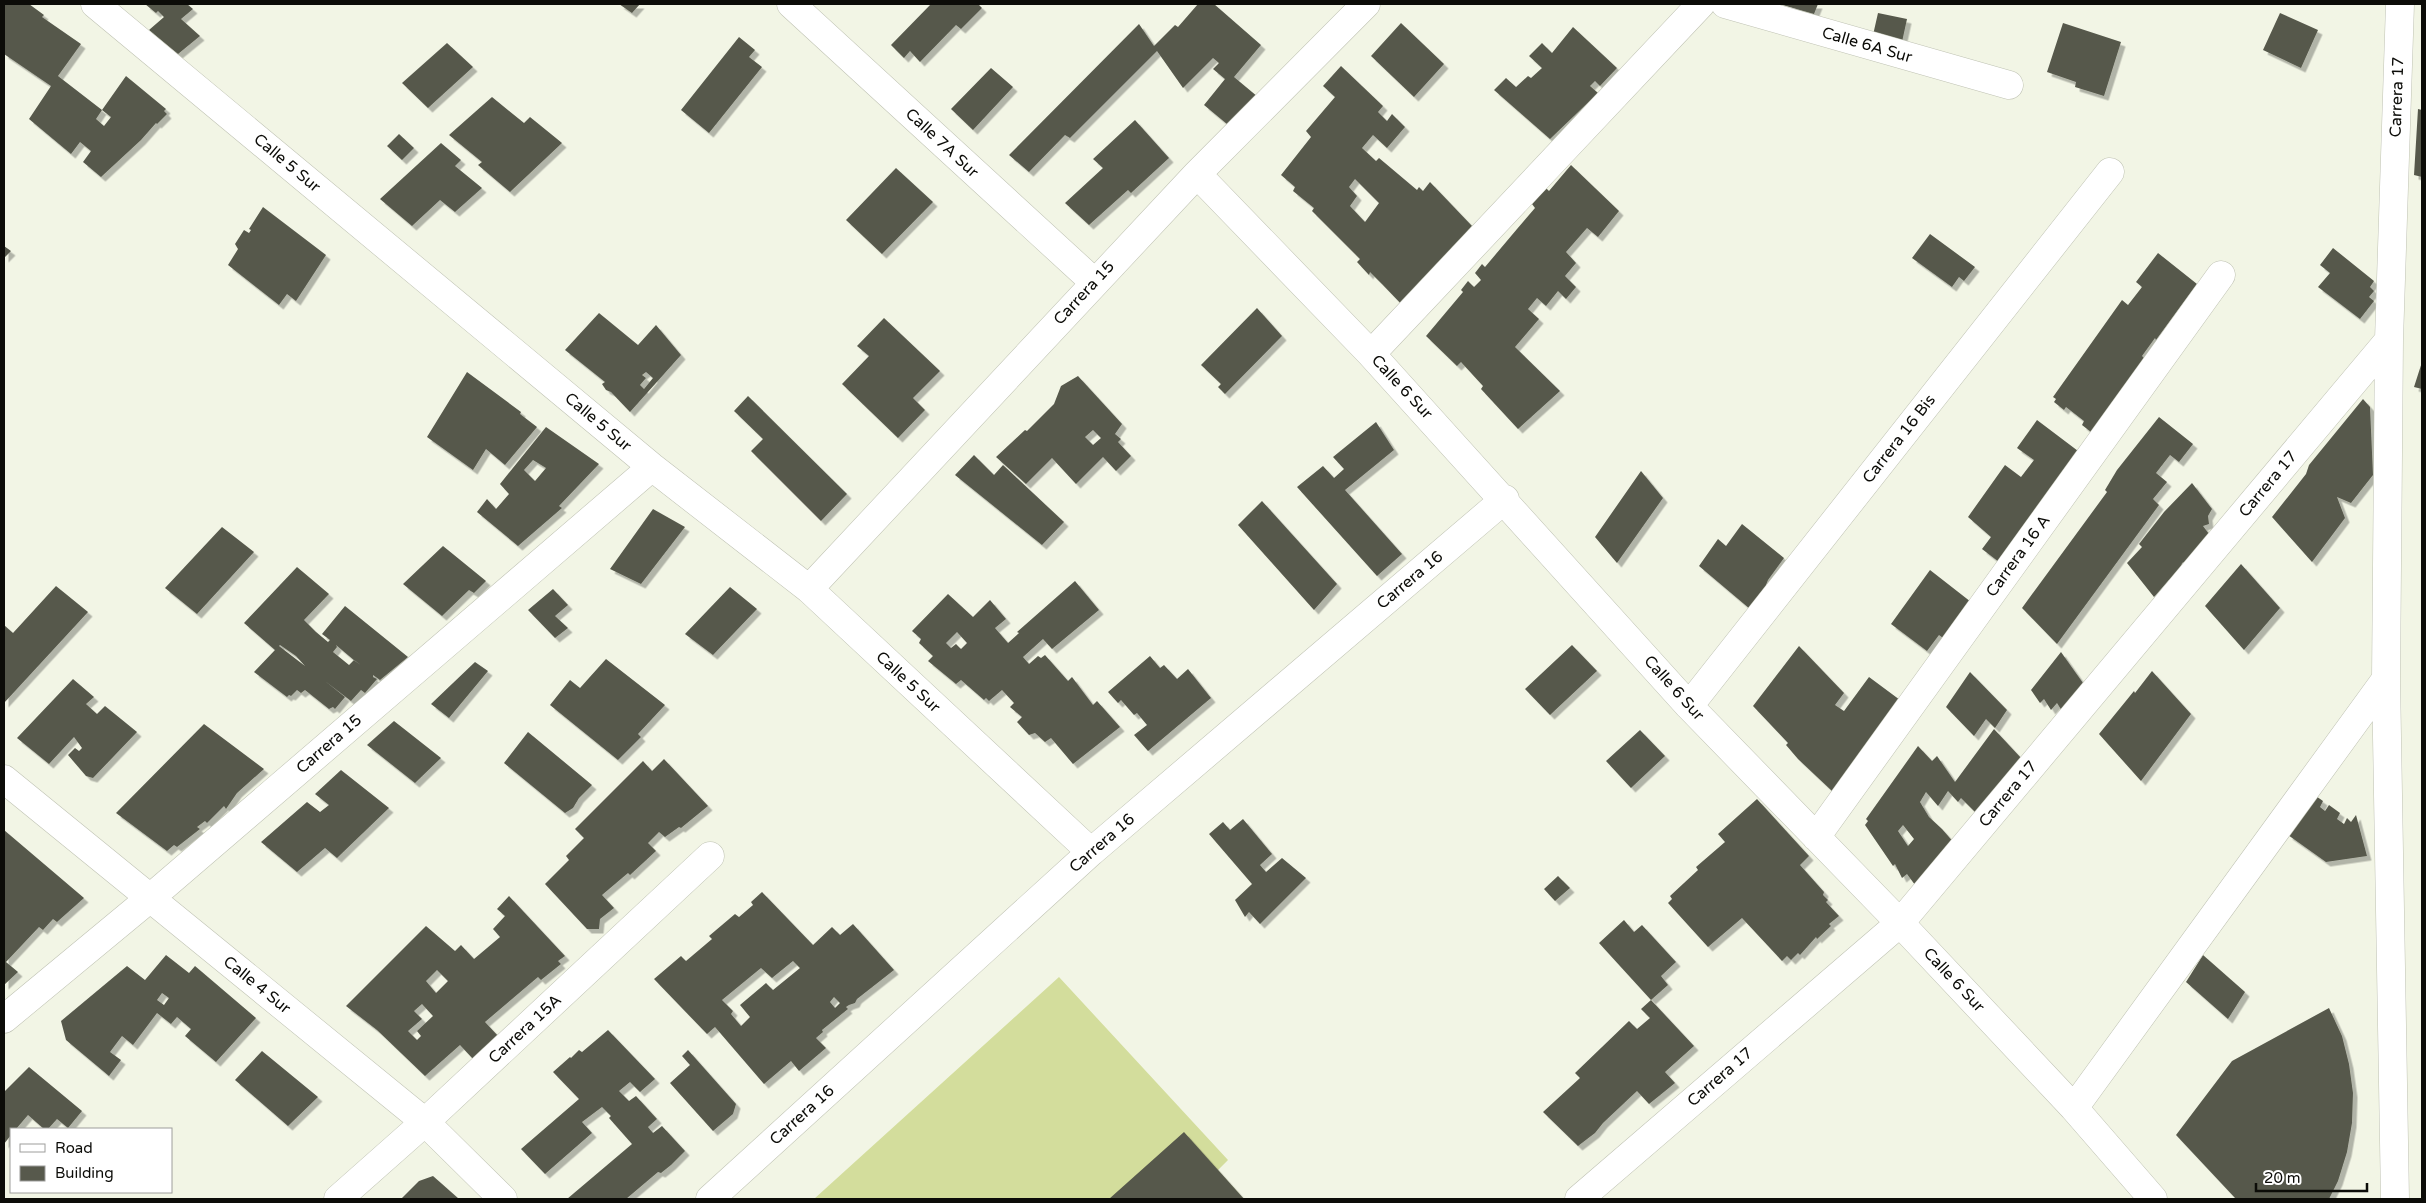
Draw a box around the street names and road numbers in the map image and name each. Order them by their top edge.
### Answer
street label: Calle 6A Sur [1820,23,1915,68]
street label: Carrera 17 [2386,56,2408,138]
street label: Calle 7A Sur [901,104,983,183]
street label: Calle 5 Sur [250,129,325,197]
street label: Carrera 15 [1049,257,1119,329]
street label: Calle 6 Sur [1367,351,1438,424]
street label: Calle 5 Sur [561,388,636,456]
street label: Carrera 16 Bis [1858,391,1940,487]
street label: Carrera 17 [2234,447,2302,521]
street label: Carrera 16 A [1982,511,2055,601]
street label: Carrera 16 [1373,546,1447,614]
street label: Calle 5 Sur [872,647,945,718]
street label: Calle 6 Sur [1639,651,1709,725]
street label: Carrera 15 [292,710,366,778]
street label: Carrera 17 [1974,757,2042,831]
street label: Carrera 16 [1065,809,1139,877]
street label: Calle 6 Sur [1919,944,1990,1017]
street label: Calle 4 Sur [219,952,295,1019]
street label: Carrera 15A [484,990,566,1068]
street label: Carrera 17 [1683,1043,1757,1111]
street label: Carrera 16 [765,1081,839,1149]

